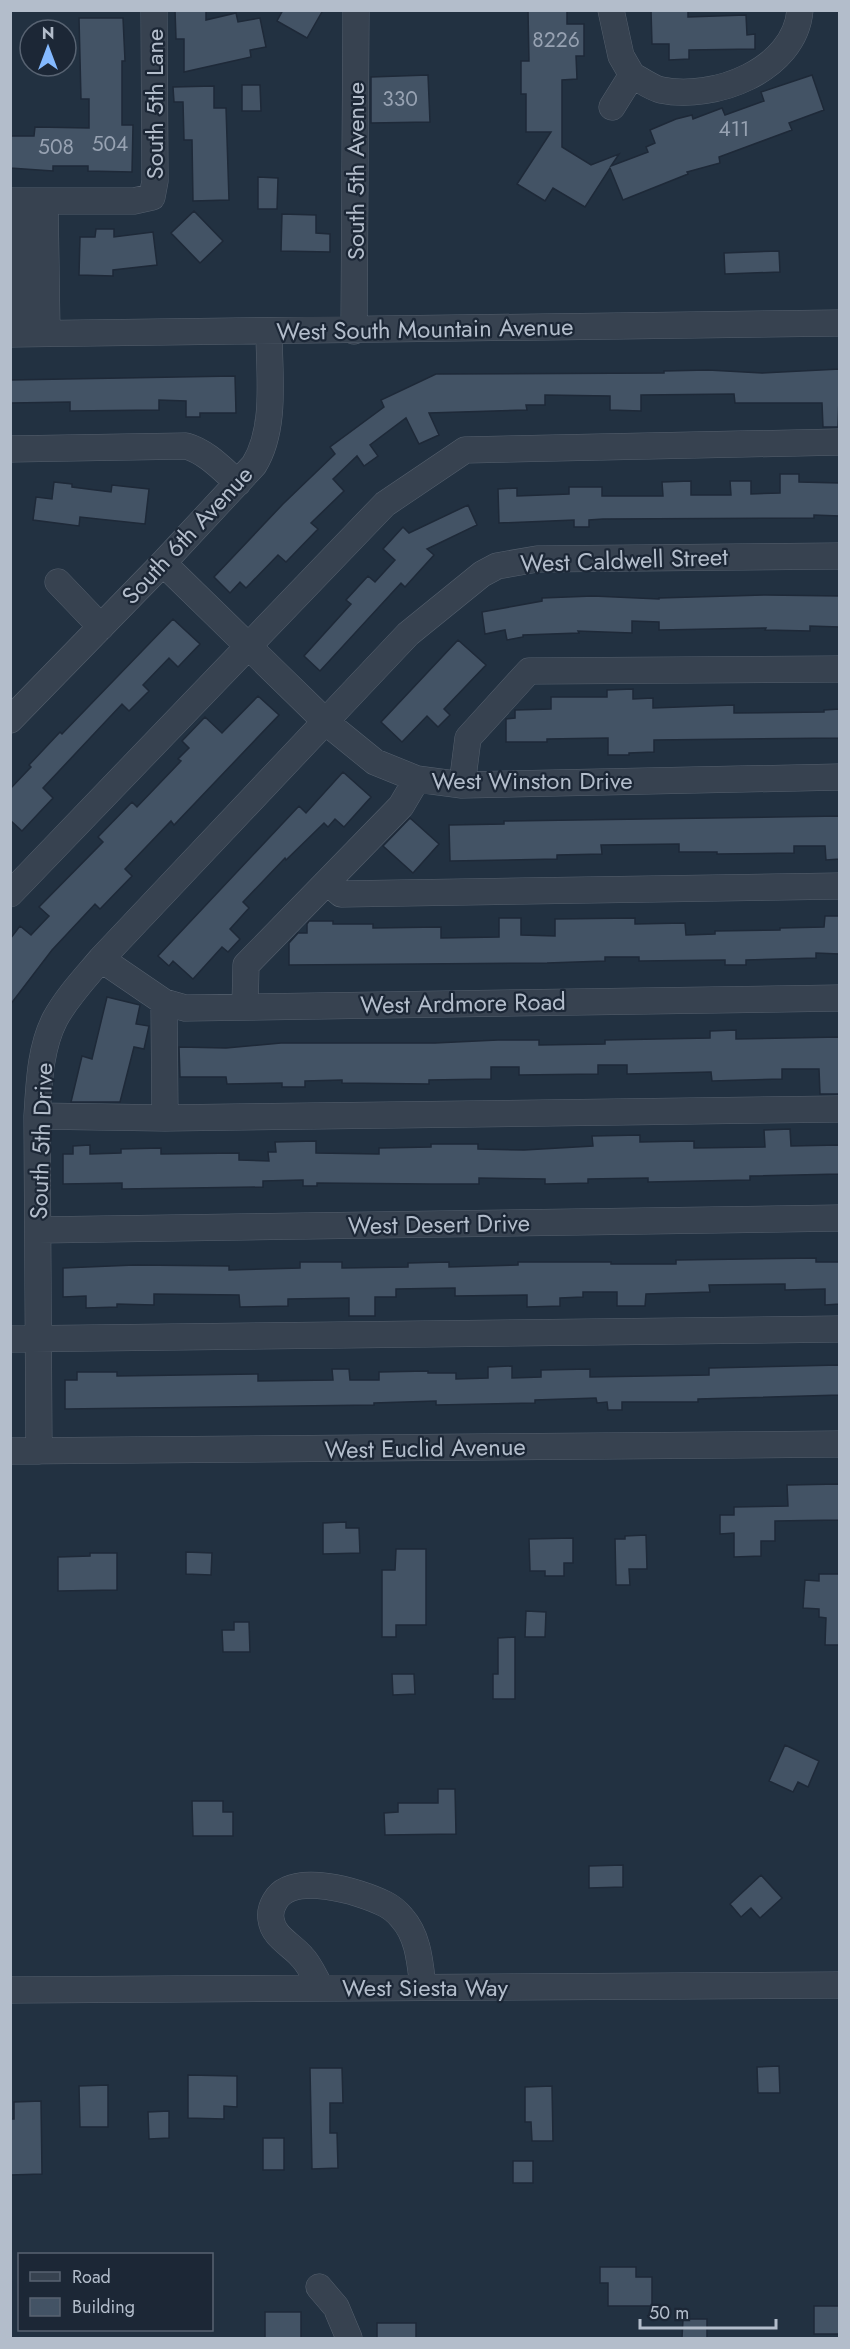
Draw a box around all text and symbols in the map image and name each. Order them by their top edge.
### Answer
north arrow [18,18,78,78]
text: N [42,22,54,45]
house number: 8226 [532,25,580,55]
street label: South 5th Lane [137,29,172,179]
street label: South 5th Avenue [338,82,373,260]
house number: 330 [382,84,418,114]
house number: 411 [718,114,750,144]
house number: 504 [92,129,128,159]
house number: 508 [38,132,74,162]
street label: West South Mountain Avenue [276,309,574,349]
street label: South 6th Avenue [113,458,261,612]
street label: West Caldwell Street [520,539,729,581]
street label: West Winston Drive [431,763,633,798]
street label: West Ardmore Road [360,984,566,1022]
street label: South 5th Drive [21,1062,61,1220]
street label: West Desert Drive [348,1205,530,1243]
street label: West Euclid Avenue [324,1429,526,1467]
street label: West Siesta Way [342,1970,508,2005]
legend [18,2253,213,2331]
text: Road [72,2264,111,2290]
scale bar [640,2292,776,2330]
text: Building [72,2294,135,2320]
text: 50 m [649,2300,689,2326]

